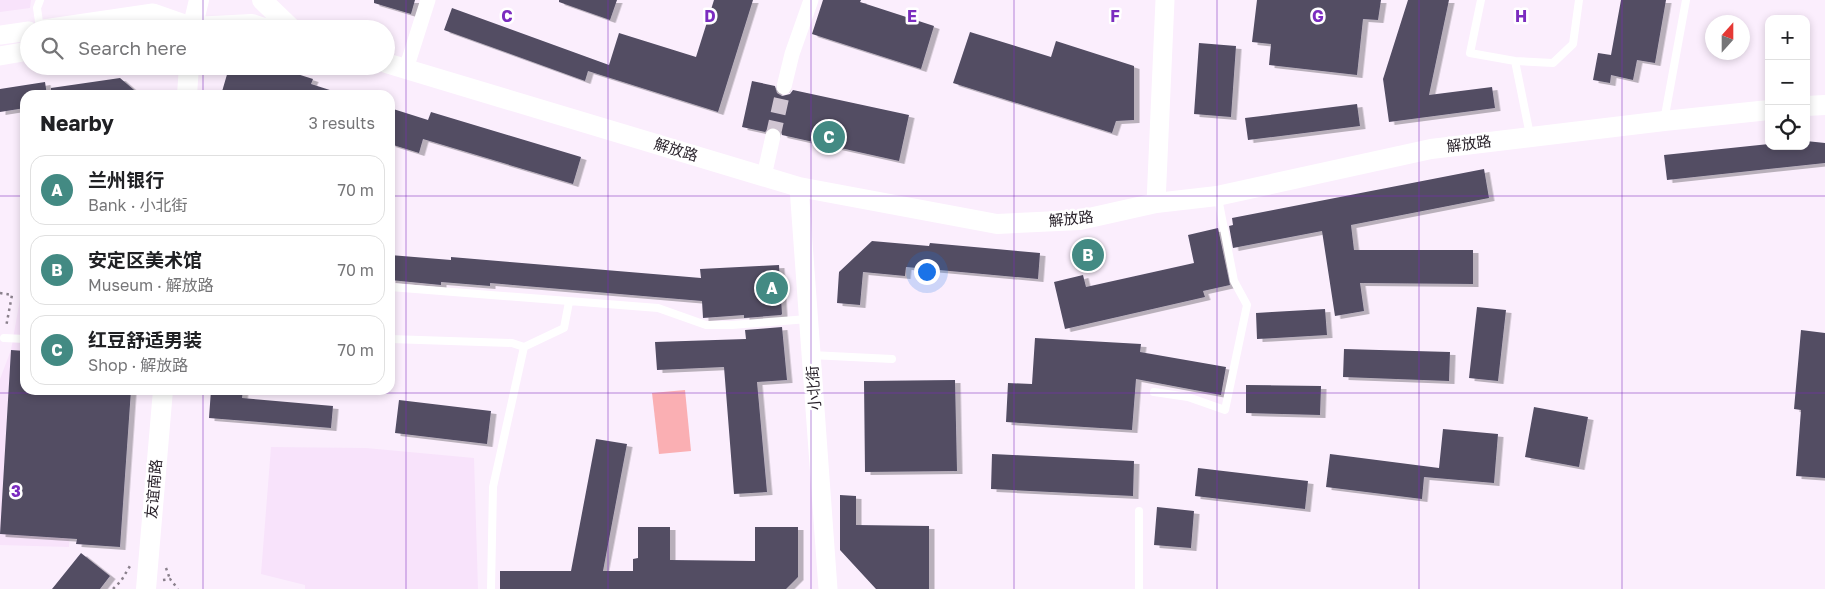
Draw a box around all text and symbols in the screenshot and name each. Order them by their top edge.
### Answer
text: C [501,6,513,26]
text: D [704,6,716,26]
text: E [907,6,917,26]
text: F [1110,6,1120,26]
text: G [1312,6,1324,26]
text: H [1515,6,1527,26]
north arrow [1705,15,1750,60]
map controls [1765,15,1810,150]
button: + [1765,15,1810,60]
search box [20,20,395,75]
icon: search [38,34,66,62]
text: Search here [78,36,187,59]
button: − [1765,60,1810,105]
button: locate [1765,105,1810,150]
text: Nearby [40,110,114,136]
text: 3 results [308,113,375,133]
pin: C [813,118,845,156]
street label: 解放路 [1445,131,1492,155]
street label: 解放路 [652,134,700,164]
text: 兰州银行 [88,168,164,191]
text: A [51,180,63,200]
text: 70 m [337,180,374,200]
text: Bank · 小北街 [88,195,187,215]
street label: 解放路 [1048,207,1094,229]
pin: B [1072,236,1104,274]
text: 安定区美术馆 [88,248,202,271]
your location [914,259,940,285]
text: B [51,260,63,280]
text: 70 m [337,260,374,280]
pin: A [756,269,788,307]
text: Museum · 解放路 [88,275,214,295]
text: 红豆舒适男装 [88,328,202,351]
text: C [51,340,63,360]
text: 70 m [337,340,374,360]
text: Shop · 解放路 [88,355,188,375]
street label: 小北街 [802,365,824,411]
street label: 友谊南路 [141,458,165,520]
text: 3 [11,481,21,501]

